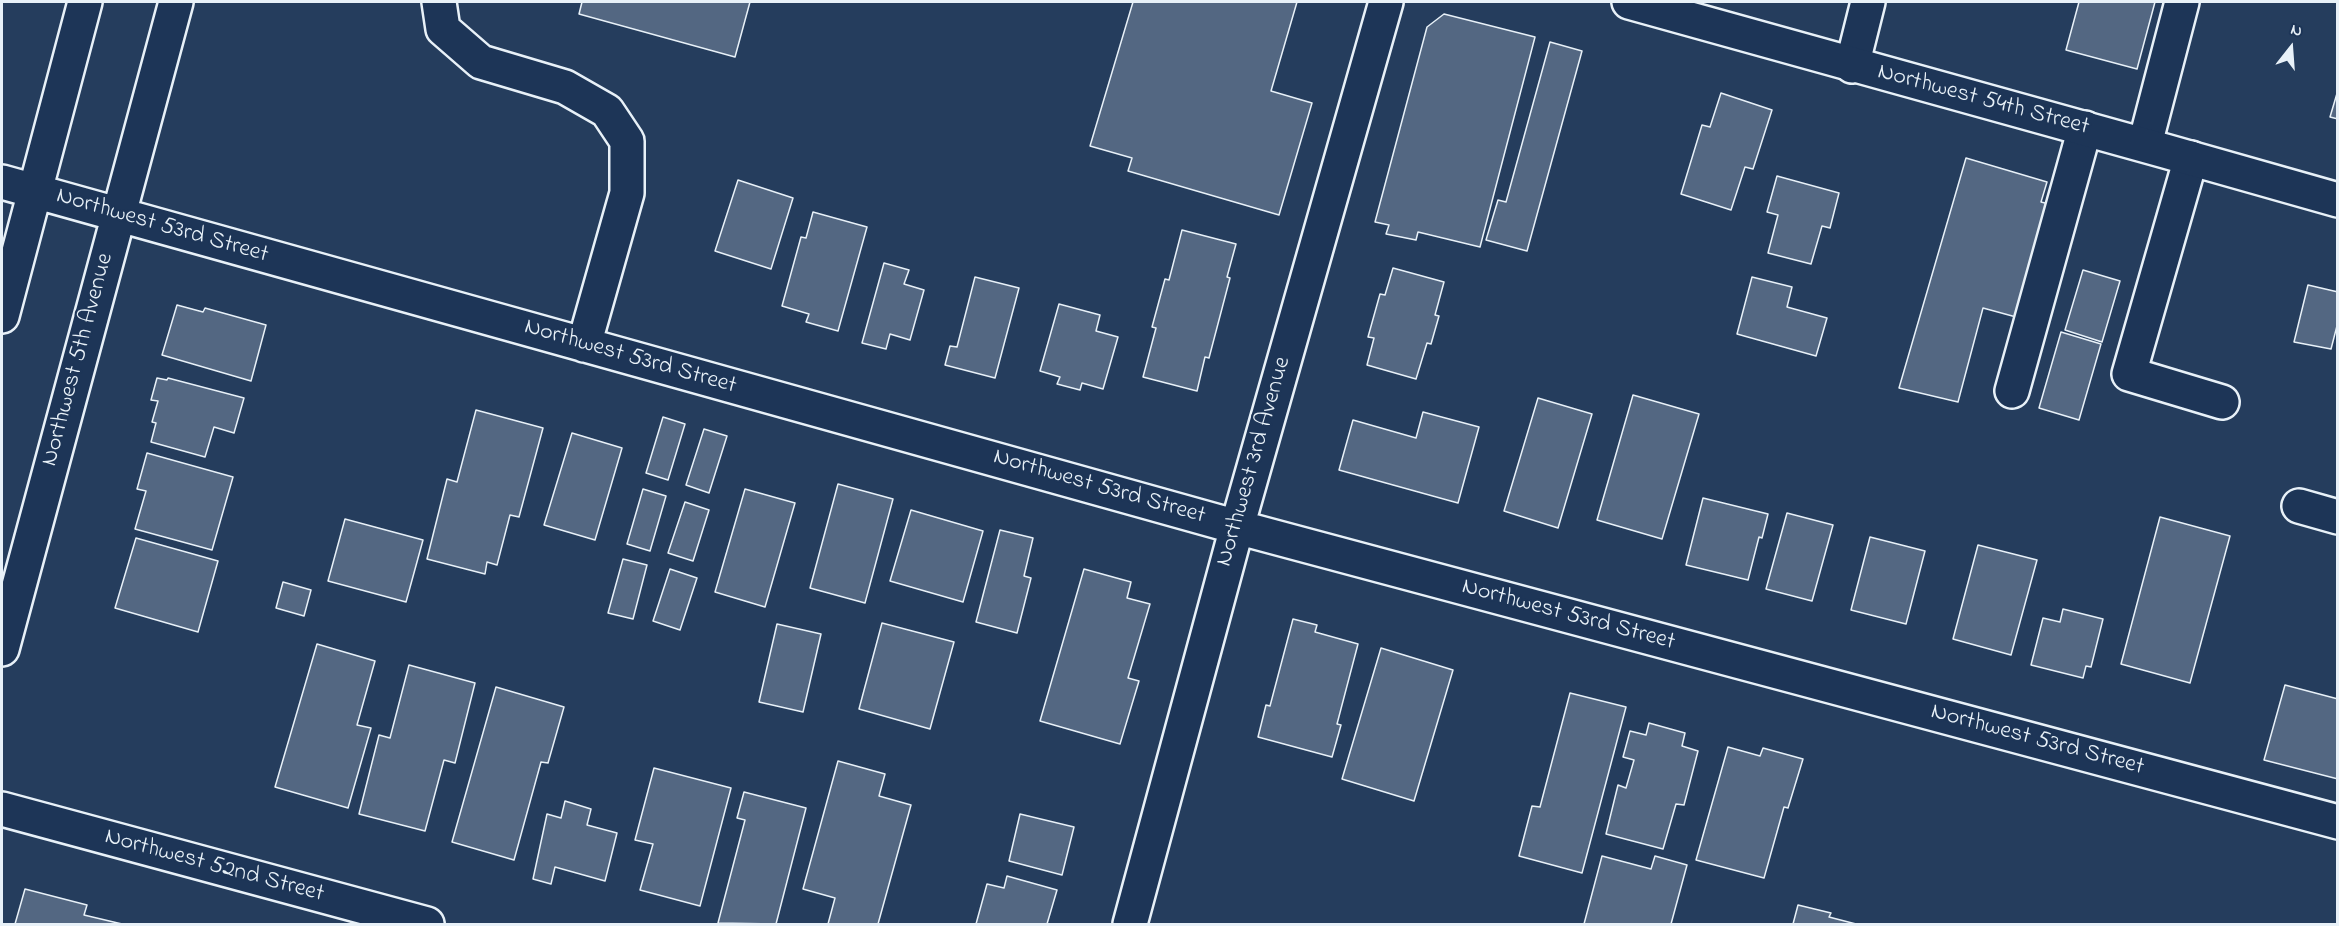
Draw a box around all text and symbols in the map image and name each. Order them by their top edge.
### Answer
north arrow [2261,18,2321,78]
text: N [2288,18,2305,44]
street label: Northwest 54th Street [1874,59,2092,143]
street label: Northwest 53rd Street [53,183,271,271]
street label: Northwest 5th Avenue [37,250,121,470]
street label: Northwest 53rd Street [521,314,739,402]
street label: Northwest 3rd Avenue [1211,354,1299,570]
street label: Northwest 53rd Street [990,444,1208,532]
street label: Northwest 53rd Street [1458,574,1678,658]
street label: Northwest 53rd Street [1927,699,2147,783]
street label: Northwest 52nd Street [101,824,327,910]

